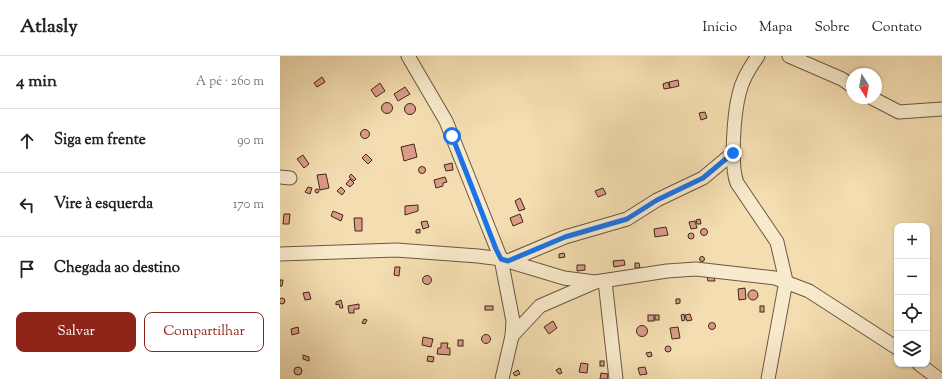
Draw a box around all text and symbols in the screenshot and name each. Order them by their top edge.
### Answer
text: Atlasly [20,14,78,41]
text: Início [702,18,737,38]
text: Mapa [759,18,792,38]
text: Sobre [814,18,850,38]
text: Contato [872,18,922,38]
north arrow [846,68,882,104]
text: 4 min [16,70,57,94]
text: A pé · 260 m [196,73,264,91]
route start [443,127,461,145]
icon: ahead [16,130,38,152]
text: Siga em frente [54,130,146,151]
text: 90 m [237,132,264,150]
route end [724,144,742,162]
icon: left [16,194,38,216]
text: Vire à esquerda [54,194,153,215]
text: 170 m [233,196,264,214]
map controls [894,223,930,367]
button: + [894,223,930,259]
icon: arrive [16,258,38,280]
text: Chegada ao destino [54,258,180,279]
button: − [894,259,930,295]
button: locate [894,295,930,331]
button: Salvar [16,312,136,352]
button: Compartilhar [144,312,264,352]
button: layers [894,331,930,367]

